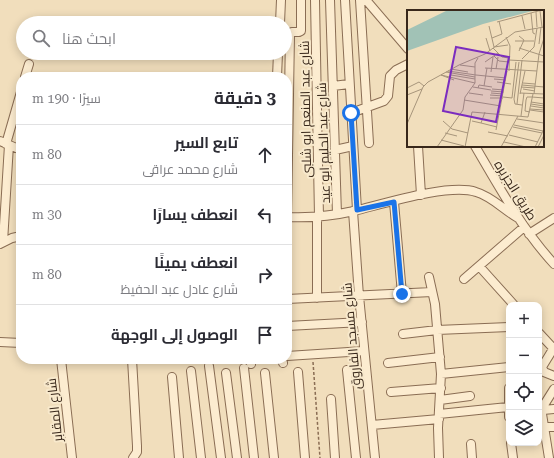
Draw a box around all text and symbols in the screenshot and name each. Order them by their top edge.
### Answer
inset map [407,10,544,147]
search box [16,16,292,60]
icon: search [30,27,52,49]
text: ابحث هنا [62,30,116,48]
street label: شارع عبد المنعم ابو شلبى [297,40,316,178]
street label: شارع عبد الحليم ابو عيد [314,82,335,204]
text: 3 دقيقة [214,88,276,108]
text: سيرًا · 190 m [32,91,101,106]
route start [342,104,360,122]
text: تابع السير [175,134,238,152]
icon: ahead [254,144,276,166]
text: 80 m [32,147,62,162]
street label: طريق الجزيره [491,158,540,223]
text: شارع محمد عراقى [142,162,238,177]
icon: left [254,204,276,226]
text: انعطف يسارًا [152,206,238,224]
text: 30 m [32,207,62,222]
text: انعطف يمينًا [154,254,238,272]
icon: right [254,264,276,286]
text: 80 m [32,267,62,282]
text: شارع عادل عبد الحفيظ [121,282,238,297]
street label: شارع مسجد الفاروق [339,282,365,390]
route end [393,285,411,303]
map controls [506,302,542,446]
button: + [506,302,542,338]
icon: arrive [254,324,276,346]
text: الوصول إلى الوجهة [111,326,238,344]
button: − [506,338,542,374]
button: locate [506,374,542,410]
street label: شارع المقابر [44,377,66,443]
button: layers [506,410,542,446]

